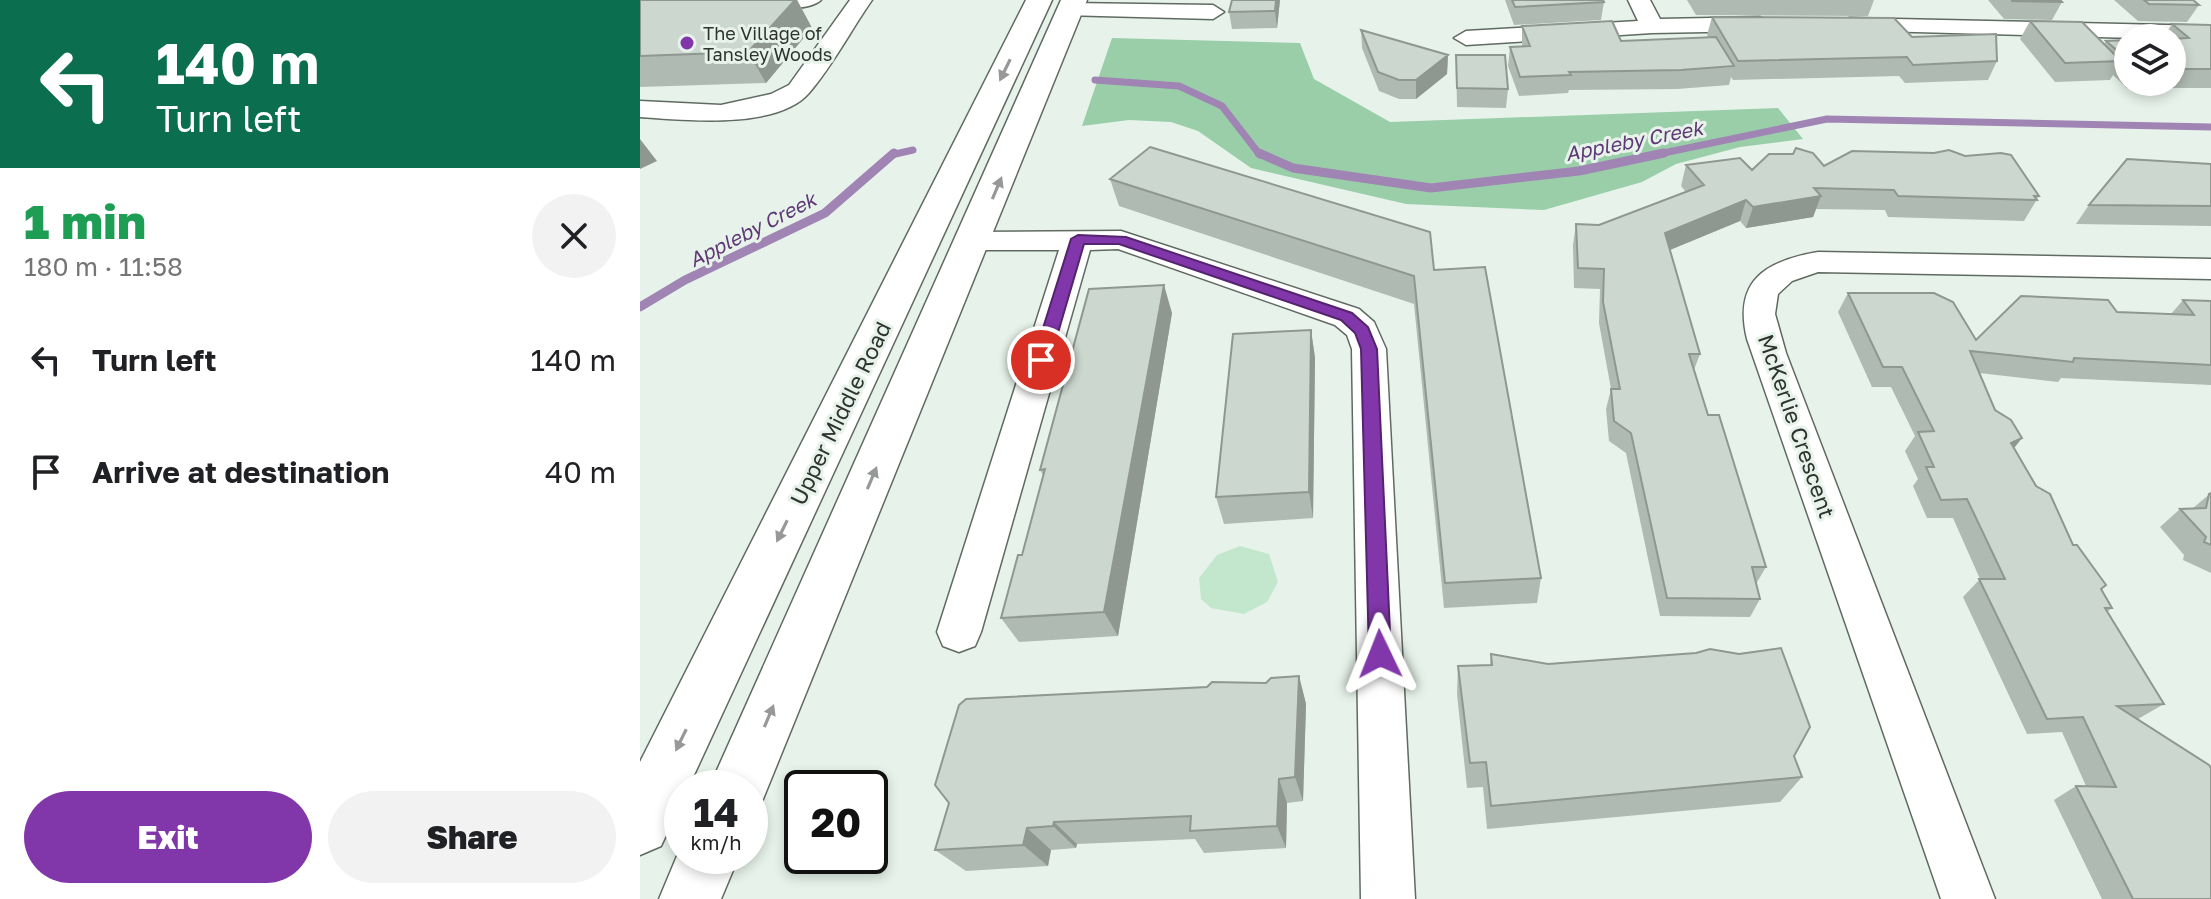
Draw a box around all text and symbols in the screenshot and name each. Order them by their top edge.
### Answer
place label: The Village of Tansley Woods [703,22,832,65]
map controls [2114,24,2186,96]
button: layers [2114,24,2186,96]
text: 140 m [156,29,319,96]
icon: left [24,32,128,136]
marker: The Village of Tansley Woods [678,34,696,52]
one-way arrow [998,59,1012,82]
text: Turn left [156,97,302,140]
water label: Appleby Creek [1563,114,1708,166]
one-way arrow [990,176,1003,199]
water label: Appleby Creek [684,185,822,272]
text: 1 min [24,192,146,250]
button: close [532,194,616,278]
text: 180 m · 11:58 [24,251,183,282]
street label: Upper Middle Road [784,317,896,509]
pin [1007,326,1075,394]
street label: McKerlie Crescent [1753,330,1841,522]
icon: left [24,338,68,382]
icon: arrive [1019,338,1063,382]
text: Turn left [92,342,217,378]
text: 140 m [531,342,616,378]
icon: arrive [24,450,68,494]
text: Arrive at destination [92,454,389,490]
text: 40 m [545,454,616,490]
one-way arrow [865,466,878,490]
one-way arrow [775,520,789,543]
position arrow [1338,612,1422,696]
one-way arrow [762,705,775,728]
one-way arrow [675,728,688,751]
speed limit sign: 20 [784,770,888,874]
text: 14 [693,788,739,836]
button: Exit [24,791,312,883]
button: Share [328,791,616,883]
text: km/h [691,830,741,854]

